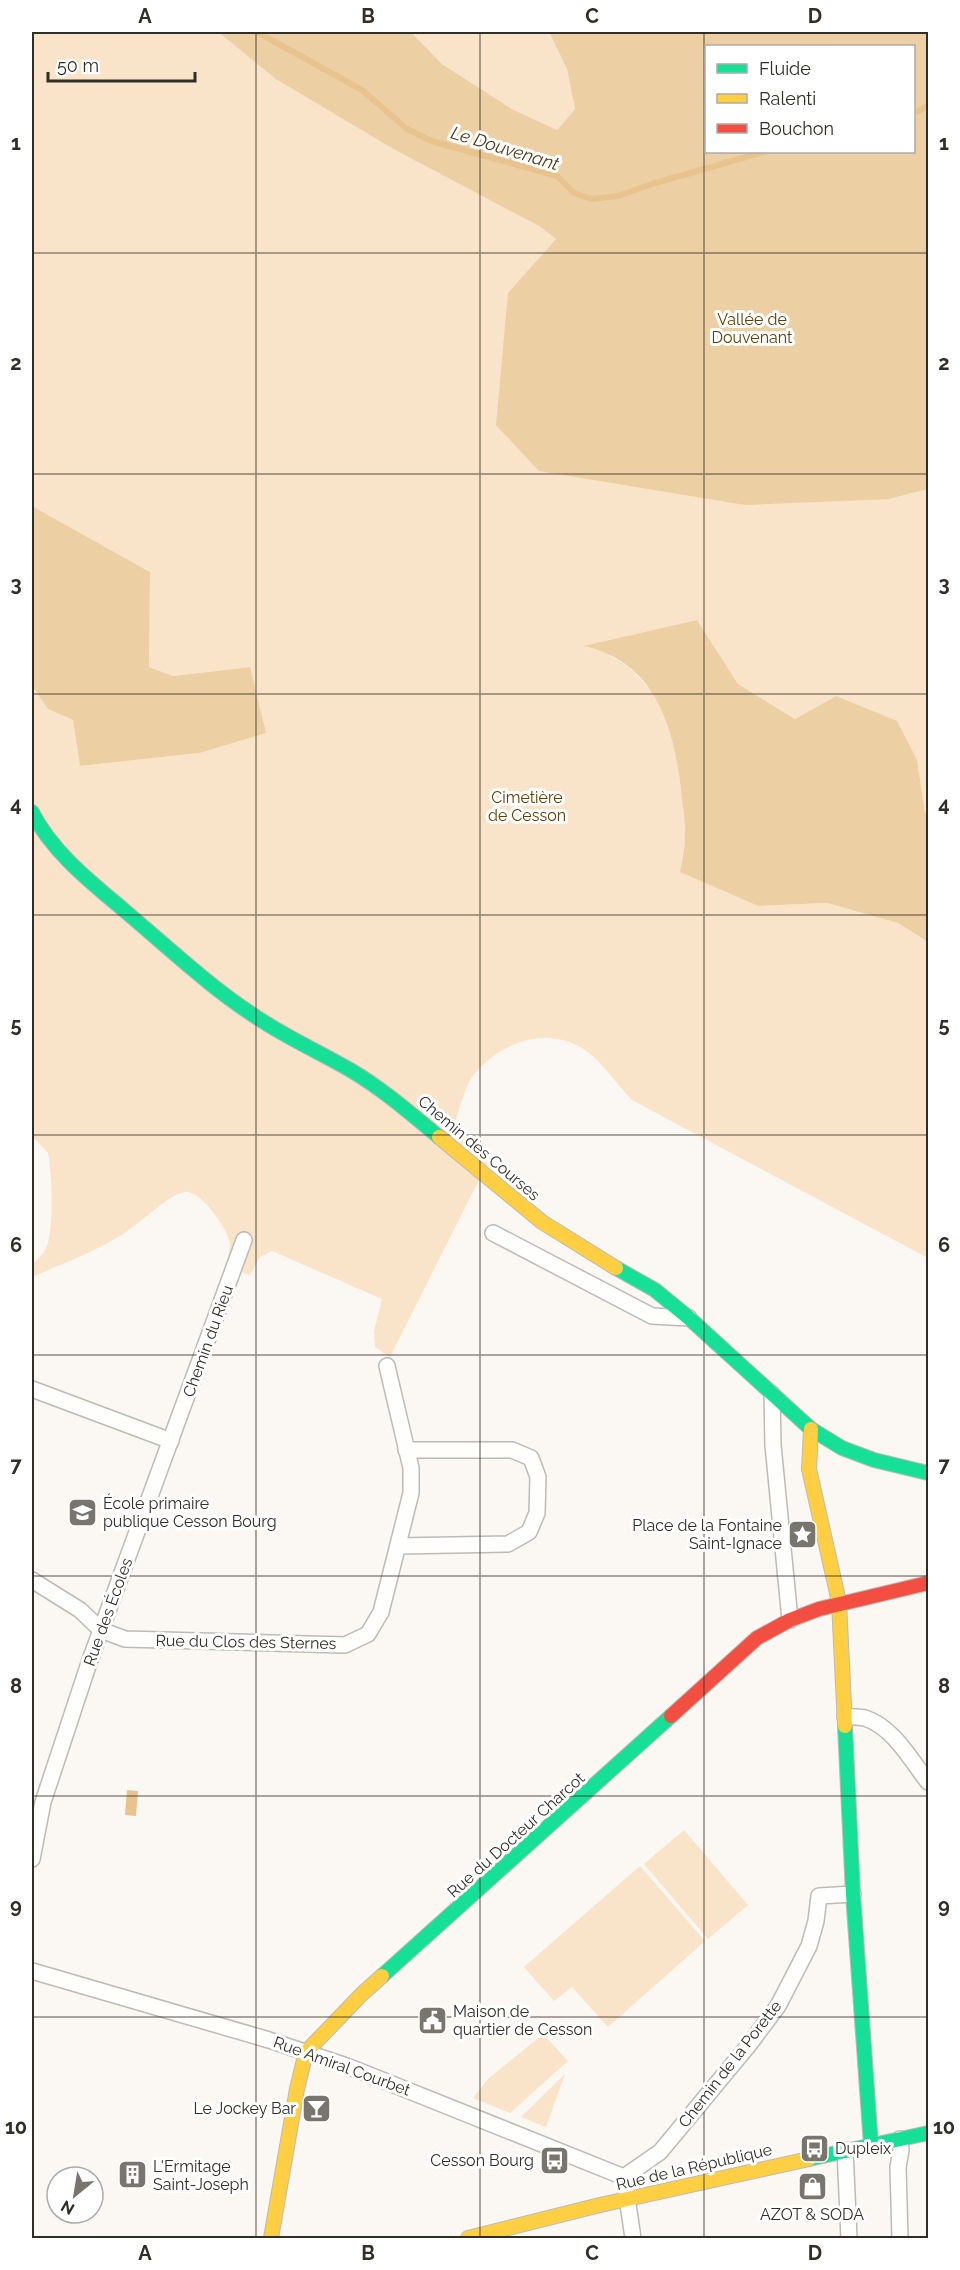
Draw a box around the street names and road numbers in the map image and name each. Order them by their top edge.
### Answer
street label: Chemin des Courses [414,1092,544,1205]
street label: Chemin du Rieu [179,1282,237,1400]
street label: Rue des Écoles [79,1555,136,1669]
street label: Rue du Clos des Sternes [155,1631,337,1653]
street label: Rue du Docteur Charcot [444,1768,589,1902]
street label: Chemin de la Porette [675,1997,785,2131]
street label: Rue Amiral Courbet [271,2032,414,2100]
street label: Rue de la République [614,2140,774,2194]

